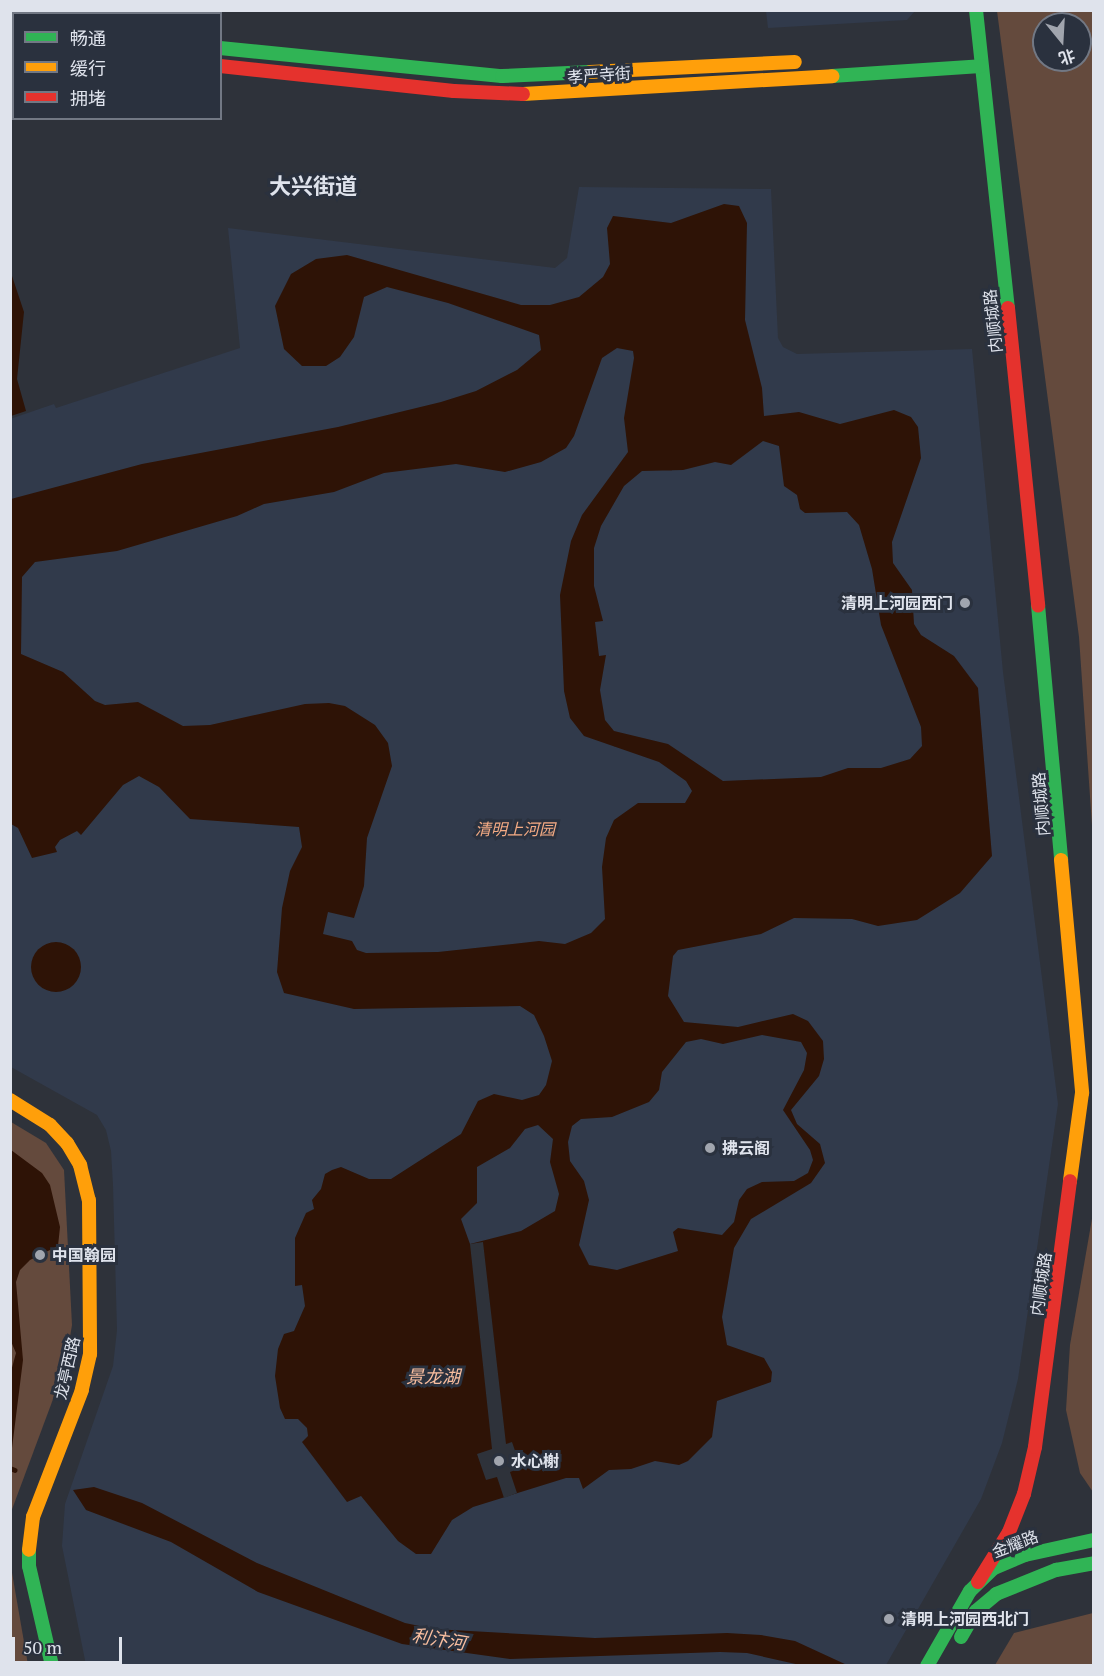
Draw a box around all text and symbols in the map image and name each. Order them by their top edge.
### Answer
legend [12,12,222,120]
north arrow [1032,12,1092,72]
text: 畅通 [70,26,106,50]
text: 北 [1056,44,1078,70]
text: 缓行 [70,56,106,80]
street label: 孝严寺街 [566,63,632,87]
text: 拥堵 [70,86,106,110]
district label: 大兴街道 [269,173,357,199]
street label: 内顺城路 [980,288,1006,354]
place label: 清明上河园西门 [841,593,953,613]
marker: 清明上河园西门 [958,596,972,610]
street label: 内顺城路 [1029,771,1053,837]
park label: 清明上河园 [475,819,555,839]
place label: 拂云阁 [722,1138,770,1158]
marker: 拂云阁 [703,1141,717,1155]
place label: 中国翰园 [52,1245,116,1265]
marker: 中国翰园 [33,1248,47,1262]
street label: 内顺城路 [1027,1251,1055,1317]
street label: 龙亭西路 [50,1335,84,1401]
water label: 景龙湖 [406,1365,460,1387]
place label: 水心榭 [511,1451,559,1471]
marker: 水心榭 [492,1454,506,1468]
street label: 金耀路 [989,1526,1041,1562]
place label: 清明上河园西北门 [901,1609,1029,1629]
marker: 清明上河园西北门 [882,1612,896,1626]
water label: 利汴河 [411,1624,467,1654]
scale bar [15,1625,124,1663]
text: 50 m [23,1635,62,1659]

